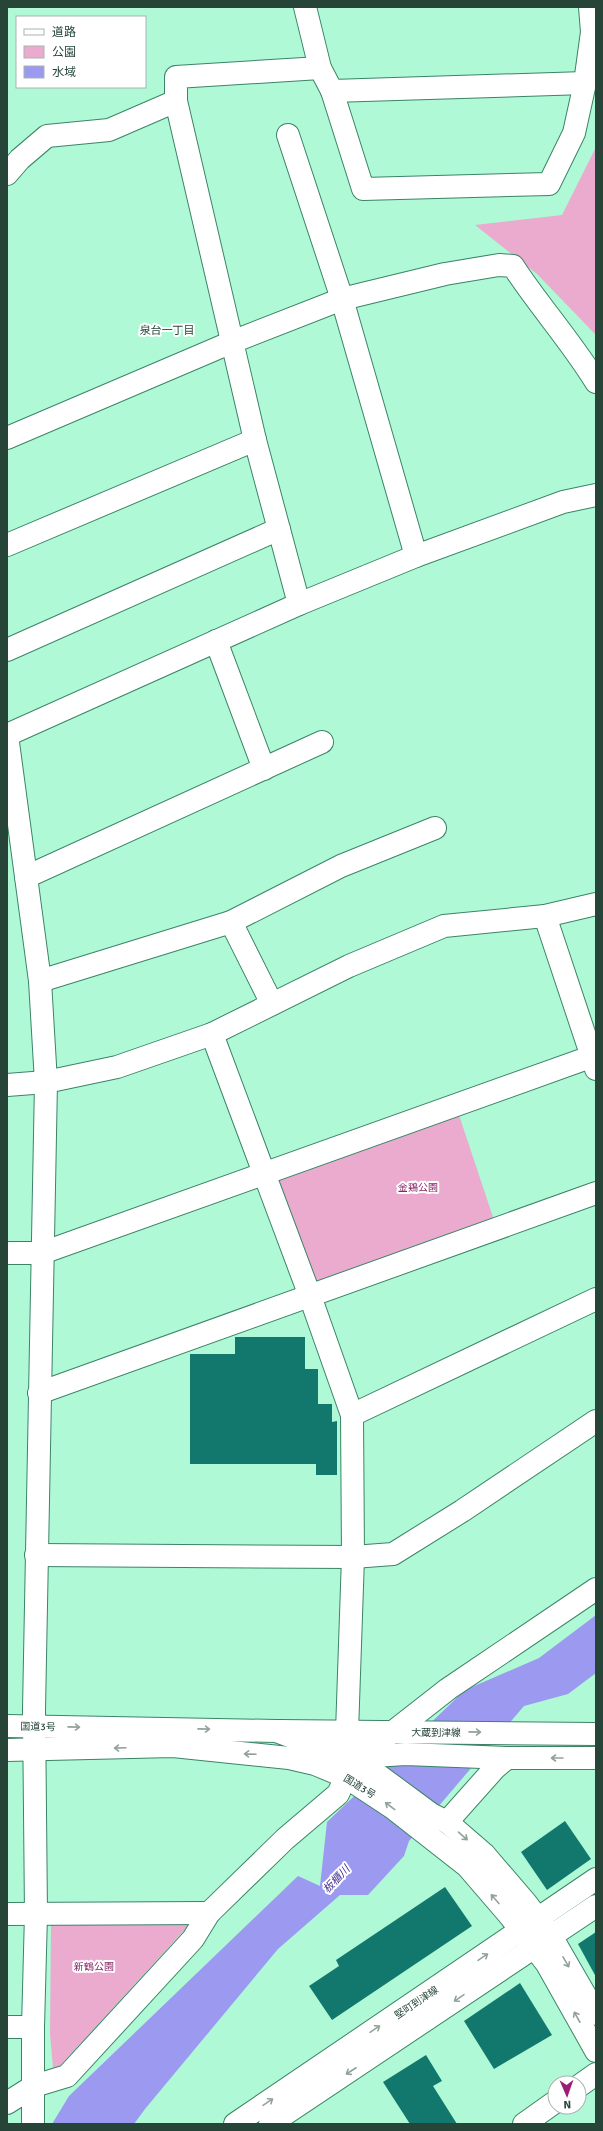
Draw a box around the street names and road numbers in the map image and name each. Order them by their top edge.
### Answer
street label: 国道3号 [20,1721,56,1733]
street label: 大蔵到津線 [411,1727,461,1739]
street label: 国道3号 [341,1772,378,1801]
street label: 堅町到津線 [392,1984,441,2022]

